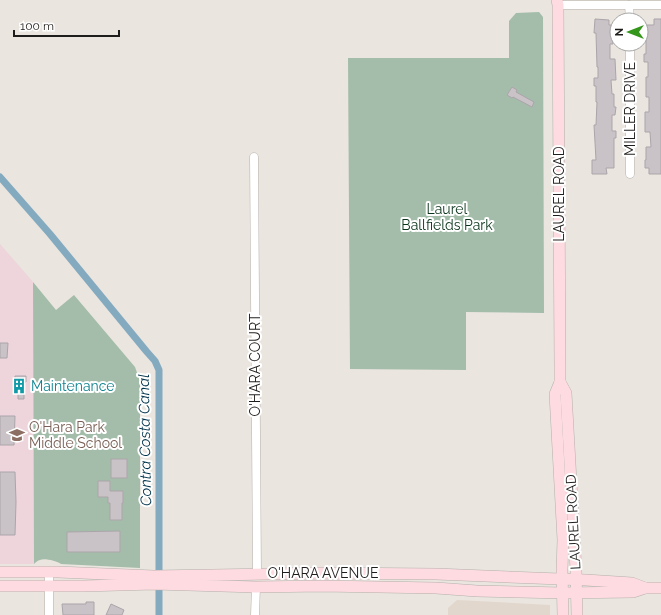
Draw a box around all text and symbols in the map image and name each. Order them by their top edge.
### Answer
scale bar [14,12,119,38]
north arrow [609,12,649,52]
text: 100 m [20,19,54,33]
text: N [613,28,626,36]
street label: MILLER DRIVE [622,62,638,156]
street label: LAUREL ROAD [551,146,567,242]
park label: Laurel Ballfields Park [401,201,493,233]
street label: O'HARA COURT [247,313,263,416]
water label: Contra Costa Canal [135,374,155,506]
building icon: Maintenance [10,377,28,395]
place label: Maintenance [31,378,115,394]
place label: O'Hara Park Middle School [29,419,122,451]
school or university icon: O'Hara Park Middle School [8,426,26,444]
street label: LAUREL ROAD [563,474,583,570]
street label: O'HARA AVENUE [268,565,378,581]

